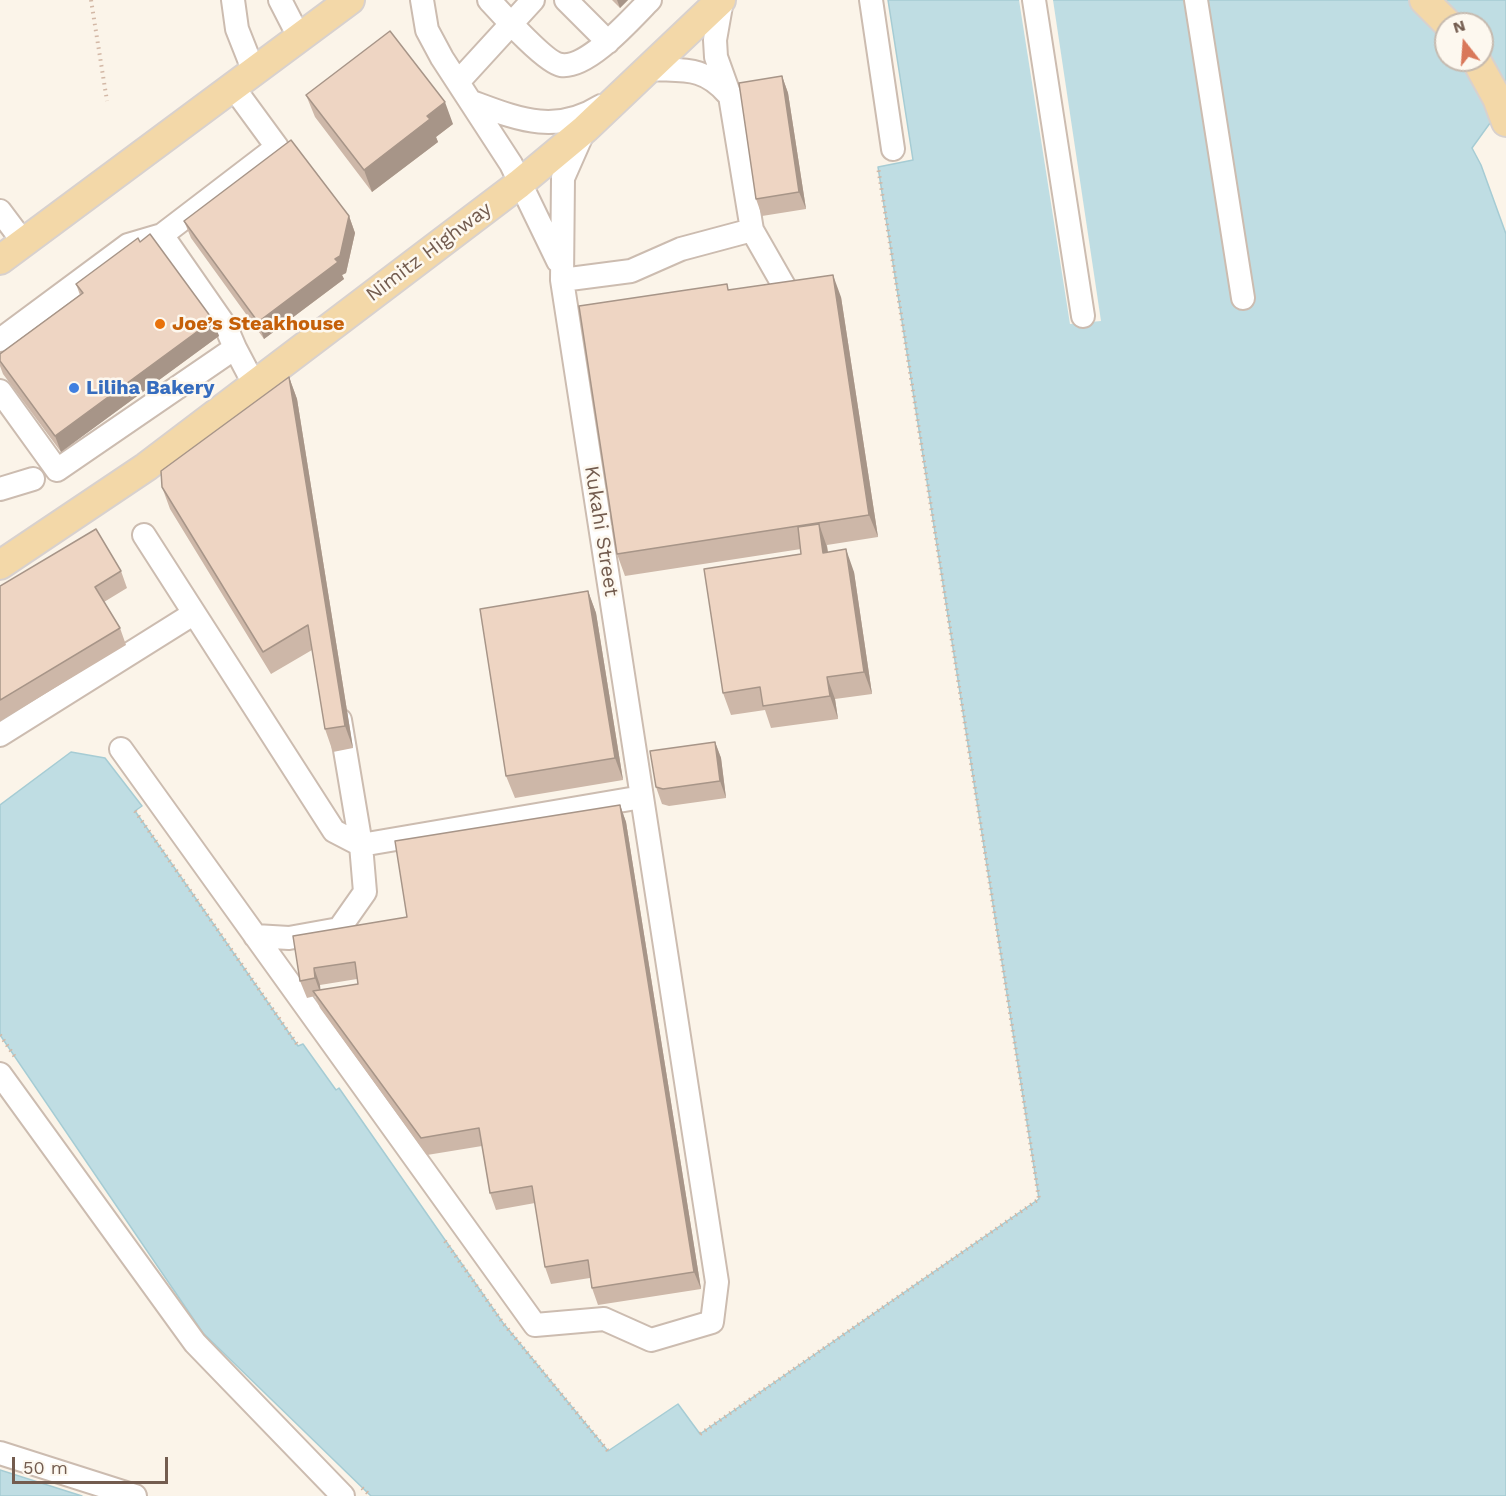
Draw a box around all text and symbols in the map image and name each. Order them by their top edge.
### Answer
north arrow [1434,12,1494,72]
text: N [1451,15,1468,37]
street label: Nimitz Highway [362,197,496,307]
place label: Joe’s Steakhouse [172,312,345,336]
marker: Joe’s Steakhouse [153,317,167,331]
place label: Liliha Bakery [86,376,215,400]
marker: Liliha Bakery [67,381,81,395]
street label: Kukahi Street [579,464,623,598]
scale bar [15,1445,171,1483]
text: 50 m [23,1457,68,1478]

